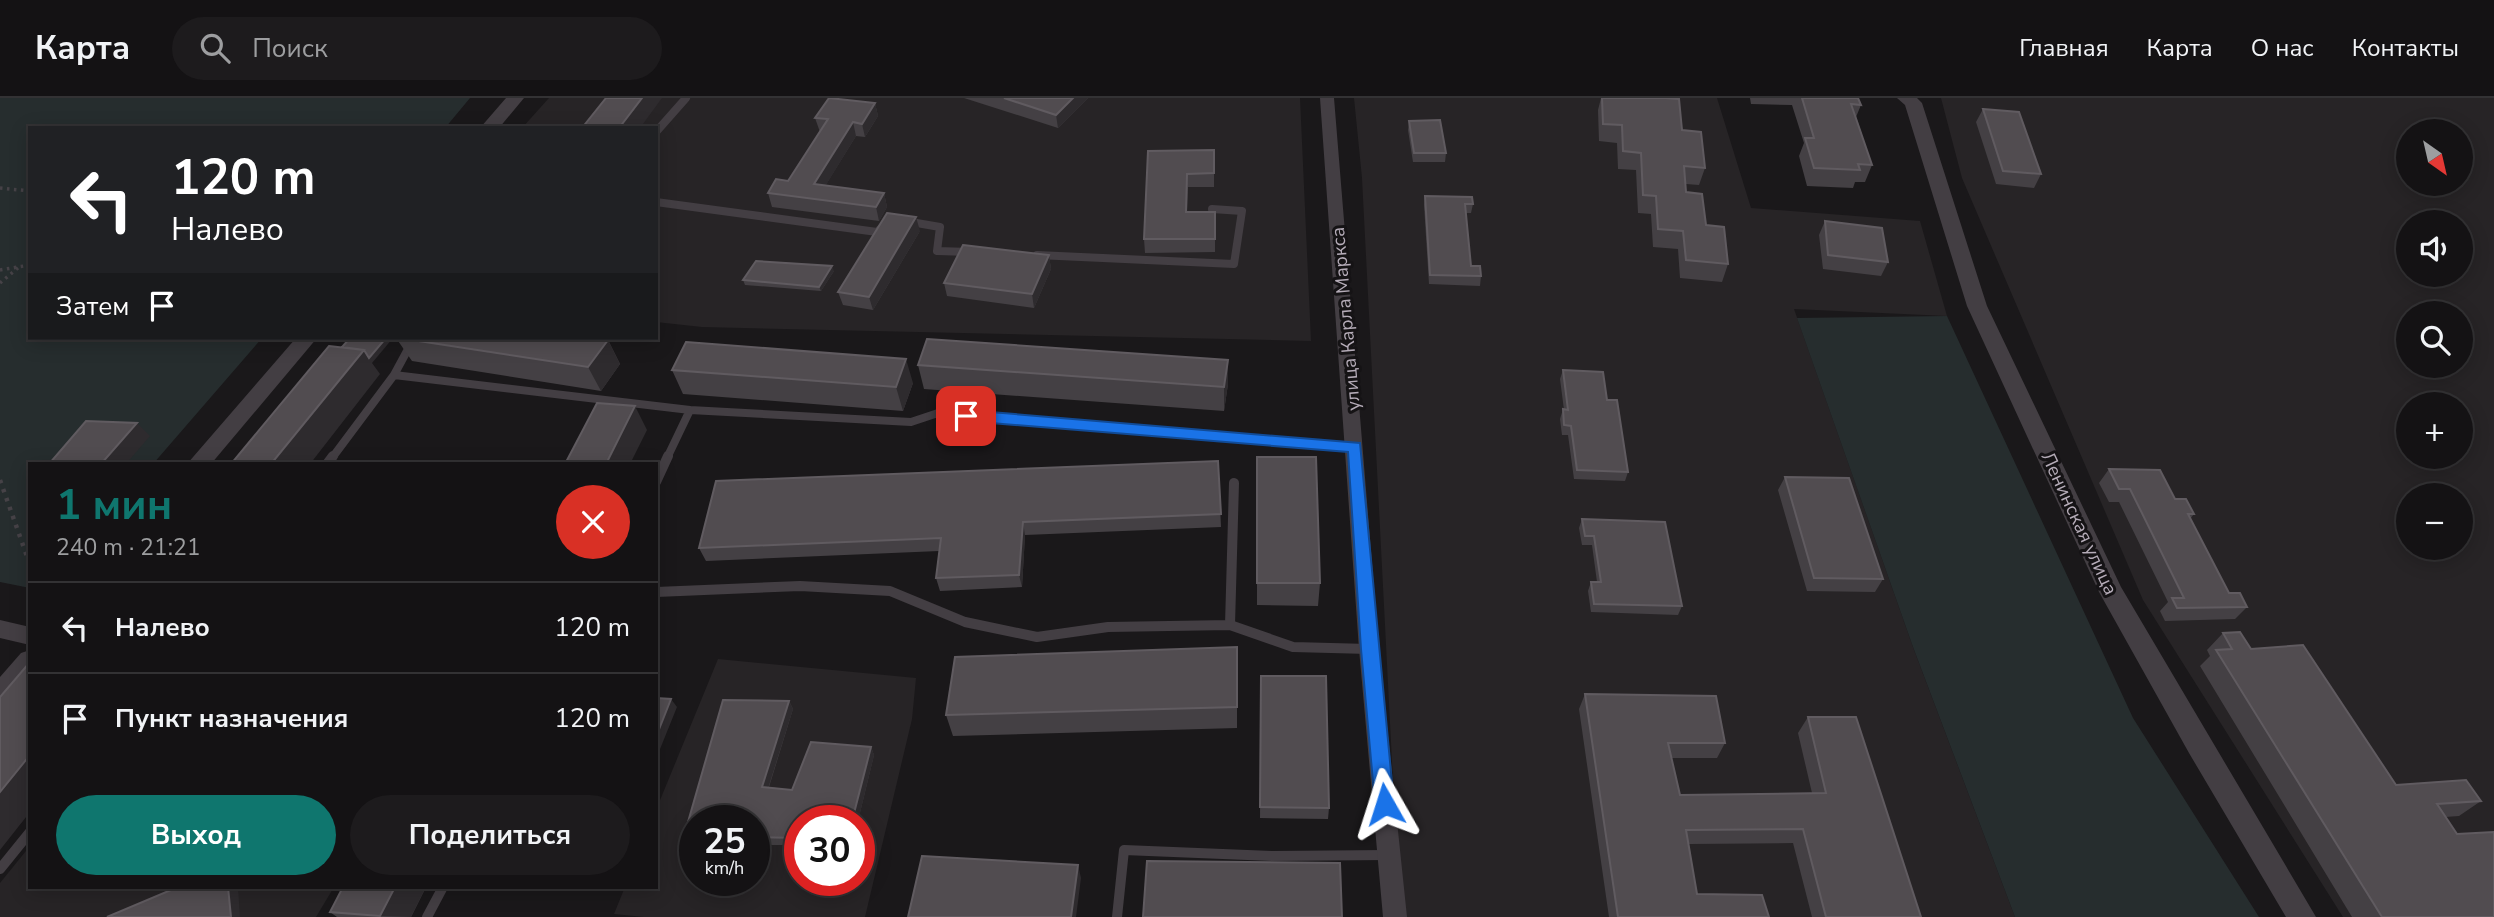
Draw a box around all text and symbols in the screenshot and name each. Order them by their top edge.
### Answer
search box [172,17,662,80]
text: Карта [35,26,130,71]
icon: search [196,29,234,67]
text: Поиск [252,31,328,66]
text: Главная [2019,32,2109,64]
text: Карта [2147,32,2213,64]
text: О нас [2251,32,2314,64]
text: Контакты [2352,32,2459,64]
north arrow [2396,119,2473,196]
map controls [2396,119,2473,560]
text: 120 m [171,144,315,211]
icon: left [56,154,147,245]
text: Налево [171,208,284,251]
button: sound [2396,210,2473,287]
street label: улица Карла Маркса [1325,226,1367,412]
icon: arrive [143,287,181,325]
text: Затем [56,289,129,324]
button: search [2396,301,2473,378]
pin [936,386,996,446]
button: + [2396,392,2473,469]
icon: arrive [947,397,985,435]
street label: Ленинская улица [2035,448,2124,599]
text: 1 мин [56,477,172,534]
button: − [2396,483,2473,560]
button: close [556,485,630,559]
text: 240 m · 21:21 [56,532,201,563]
icon: left [56,609,94,647]
text: Налево [115,610,210,645]
text: 120 m [554,610,630,645]
icon: arrive [56,700,94,738]
text: Пункт назначения [115,701,348,736]
text: 120 m [554,701,630,736]
position arrow [1348,767,1422,841]
button: Выход [56,795,336,875]
button: Поделиться [350,795,630,875]
speed limit sign: 30 [784,805,875,896]
text: 25 [703,818,746,865]
text: km/h [705,856,744,880]

